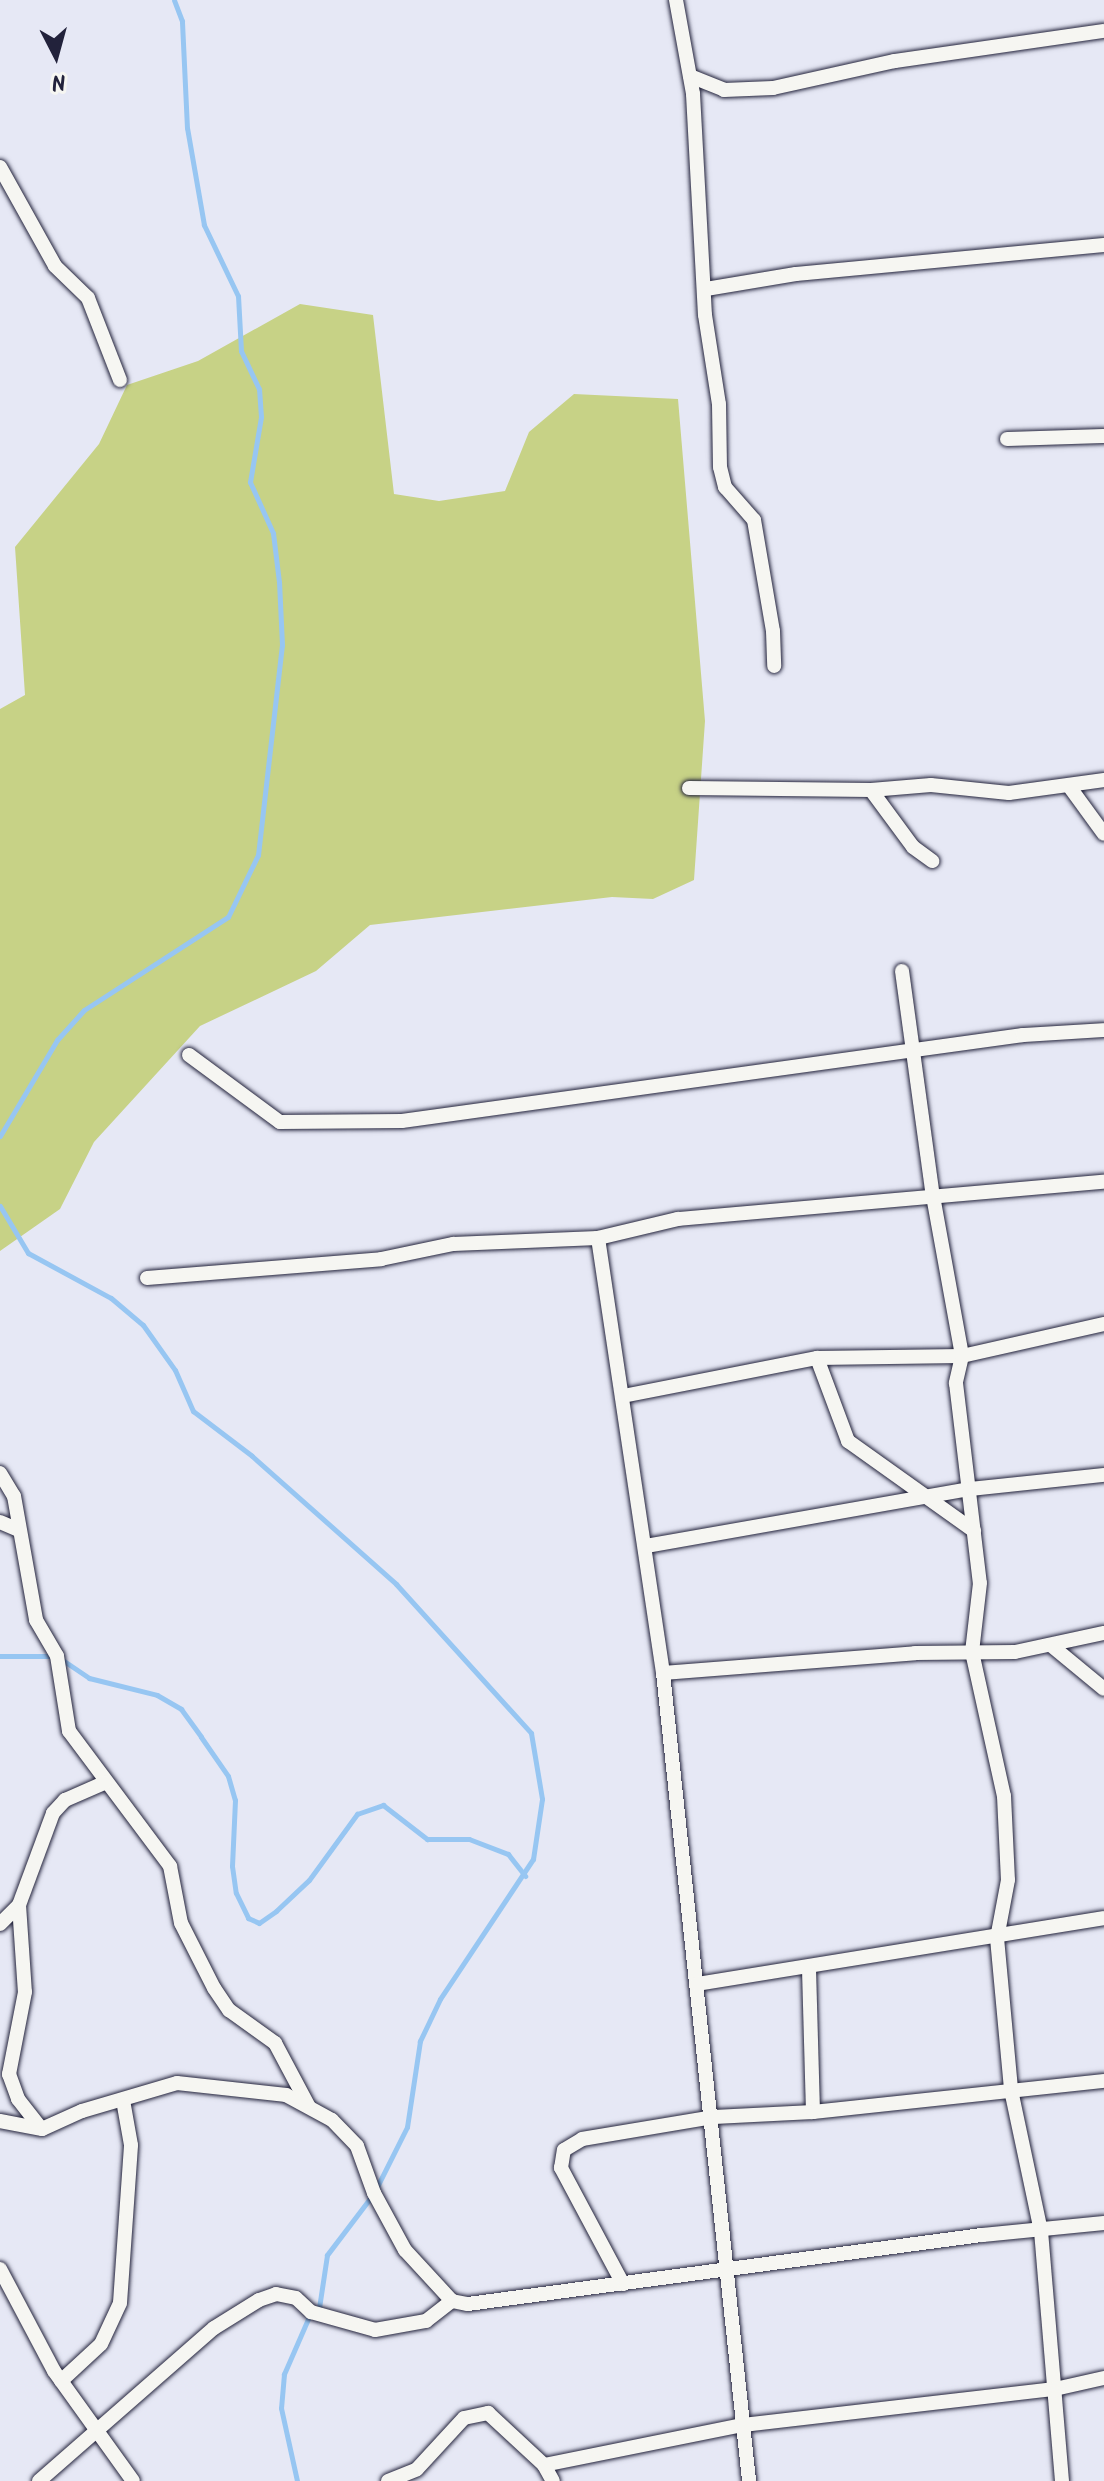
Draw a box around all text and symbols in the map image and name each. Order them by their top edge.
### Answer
north arrow [16,16,96,96]
text: N [50,62,67,98]

